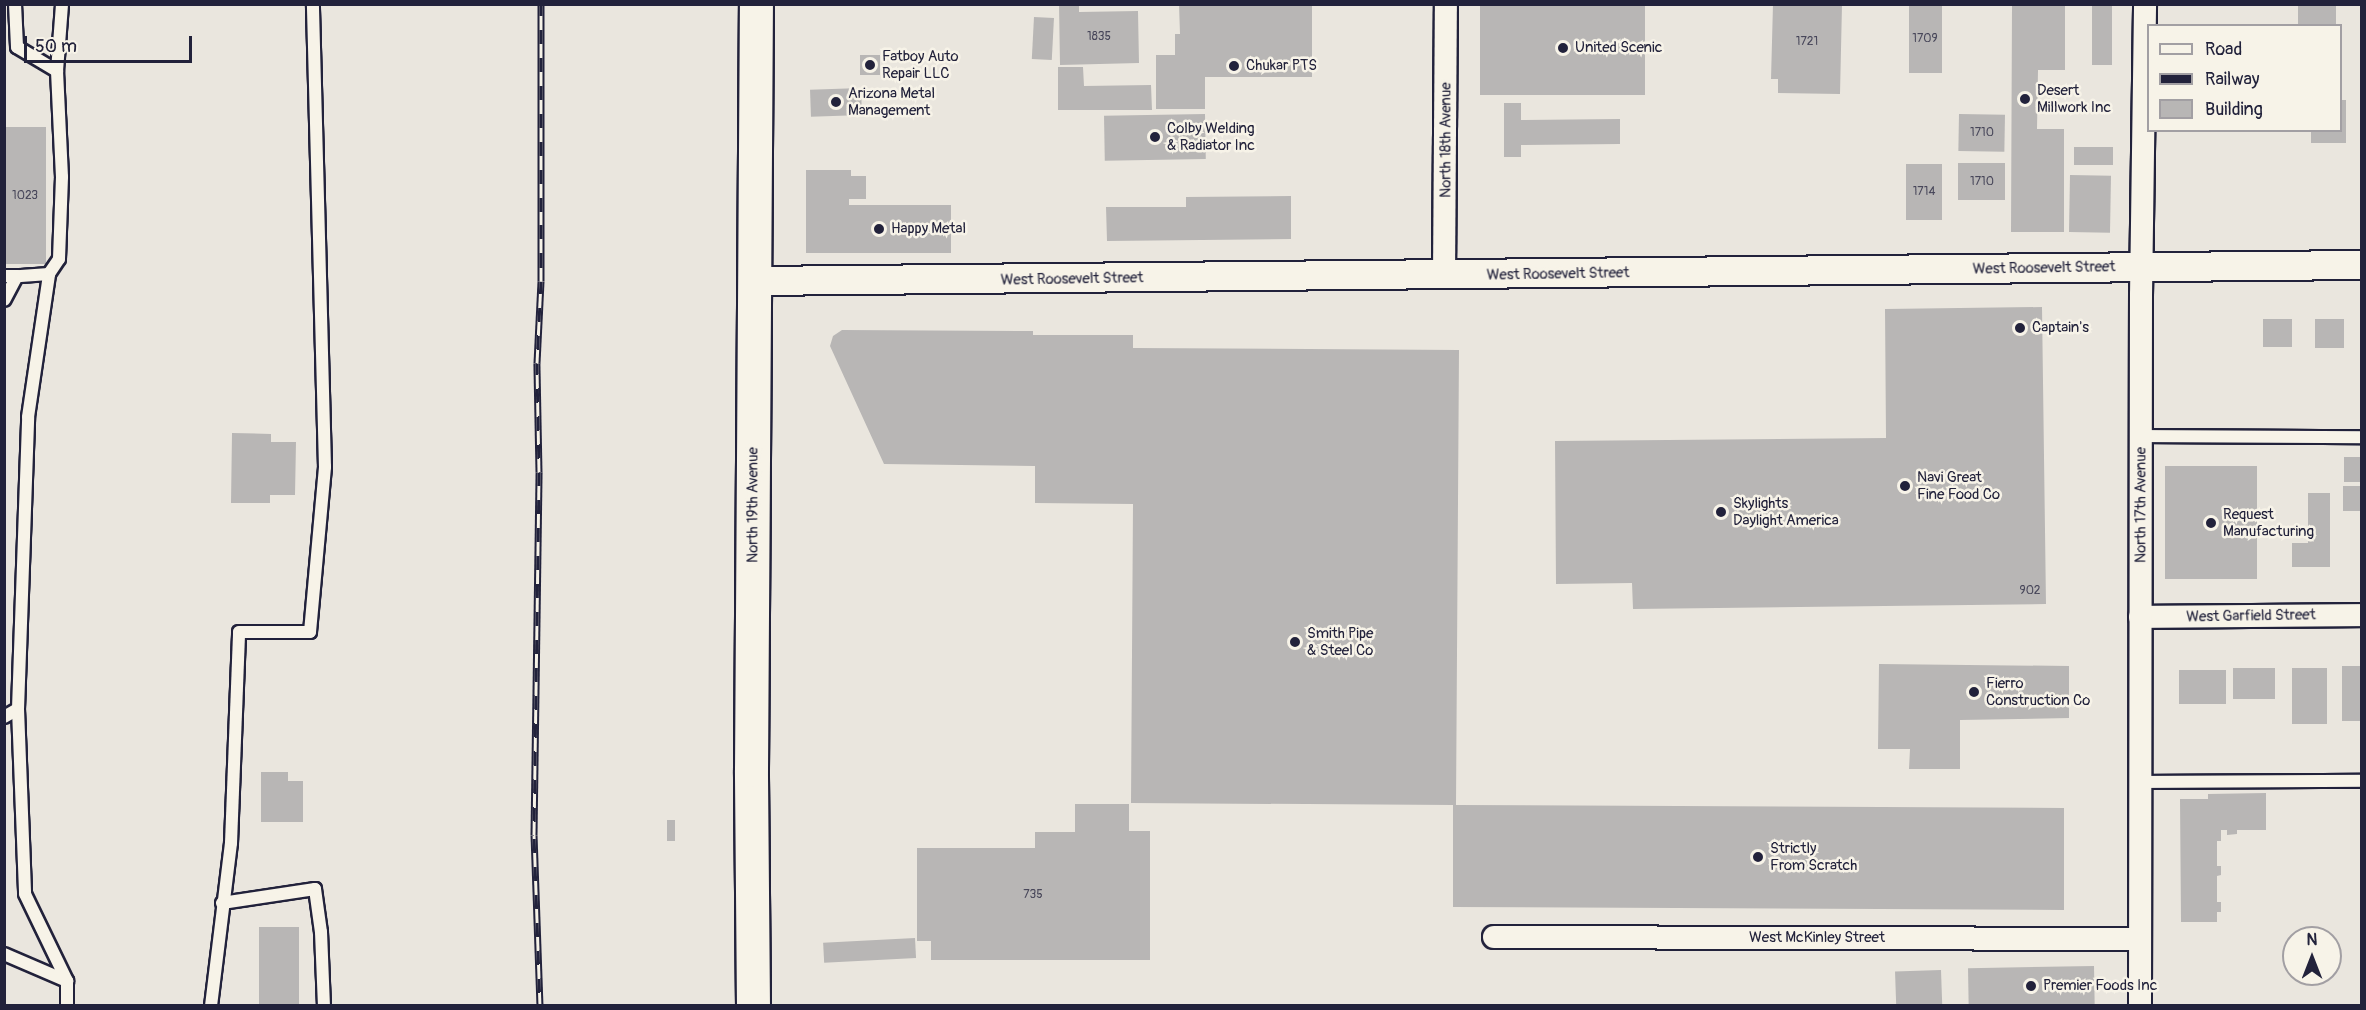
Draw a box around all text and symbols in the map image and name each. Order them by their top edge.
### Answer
scale bar [27,24,195,62]
legend [2147,24,2342,132]
house number: 1835 [1087,30,1111,44]
house number: 1709 [1912,32,1938,46]
text: 50 m [35,35,77,58]
house number: 1721 [1796,35,1818,49]
text: Road [2205,38,2242,61]
place label: United Scenic [1575,39,1662,57]
marker: United Scenic [1556,41,1570,55]
place label: Fatboy Auto Repair LLC [882,47,959,82]
place label: Chukar PTS [1246,57,1317,75]
marker: Fatboy Auto Repair LLC [863,58,877,72]
marker: Chukar PTS [1227,59,1241,73]
text: Railway [2205,68,2260,91]
place label: Desert Millwork Inc [2037,81,2111,116]
street label: North 18th Avenue [1437,82,1455,198]
place label: Arizona Metal Management [848,84,935,119]
marker: Desert Millwork Inc [2018,92,2032,106]
marker: Arizona Metal Management [829,95,843,109]
text: Building [2205,98,2263,121]
place label: Colby Welding & Radiator Inc [1167,119,1255,154]
house number: 1710 [1970,126,1994,140]
marker: Colby Welding & Radiator Inc [1148,130,1162,144]
house number: 1710 [1970,175,1994,189]
house number: 1714 [1913,185,1935,199]
house number: 1023 [12,189,38,203]
place label: Happy Metal [891,220,966,238]
marker: Happy Metal [872,222,886,236]
street label: West Roosevelt Street [1972,258,2116,278]
street label: West Roosevelt Street [1486,264,1630,284]
street label: West Roosevelt Street [1000,269,1144,289]
place label: Captain's [2032,319,2089,337]
marker: Captain's [2013,321,2027,335]
street label: North 19th Avenue [744,447,762,563]
street label: North 17th Avenue [2132,447,2150,563]
place label: Navi Great Fine Food Co [1917,468,2000,503]
marker: Navi Great Fine Food Co [1898,479,1912,493]
place label: Skylights Daylight America [1733,494,1839,529]
marker: Skylights Daylight America [1714,505,1728,519]
place label: Request Manufacturing [2223,505,2314,540]
marker: Request Manufacturing [2204,516,2218,530]
house number: 902 [2019,584,2041,598]
street label: West Garfield Street [2186,606,2316,626]
place label: Smith Pipe & Steel Co [1307,624,1373,659]
marker: Smith Pipe & Steel Co [1288,635,1302,649]
place label: Fierro Construction Co [1986,674,2090,709]
marker: Fierro Construction Co [1967,685,1981,699]
place label: Strictly From Scratch [1770,839,1857,874]
marker: Strictly From Scratch [1751,850,1765,864]
house number: 735 [1023,888,1043,902]
north arrow [2282,926,2342,986]
street label: West McKinley Street [1749,929,1885,947]
text: N [2307,930,2317,950]
place label: Premier Foods Inc [2043,977,2157,995]
marker: Premier Foods Inc [2024,979,2038,993]

